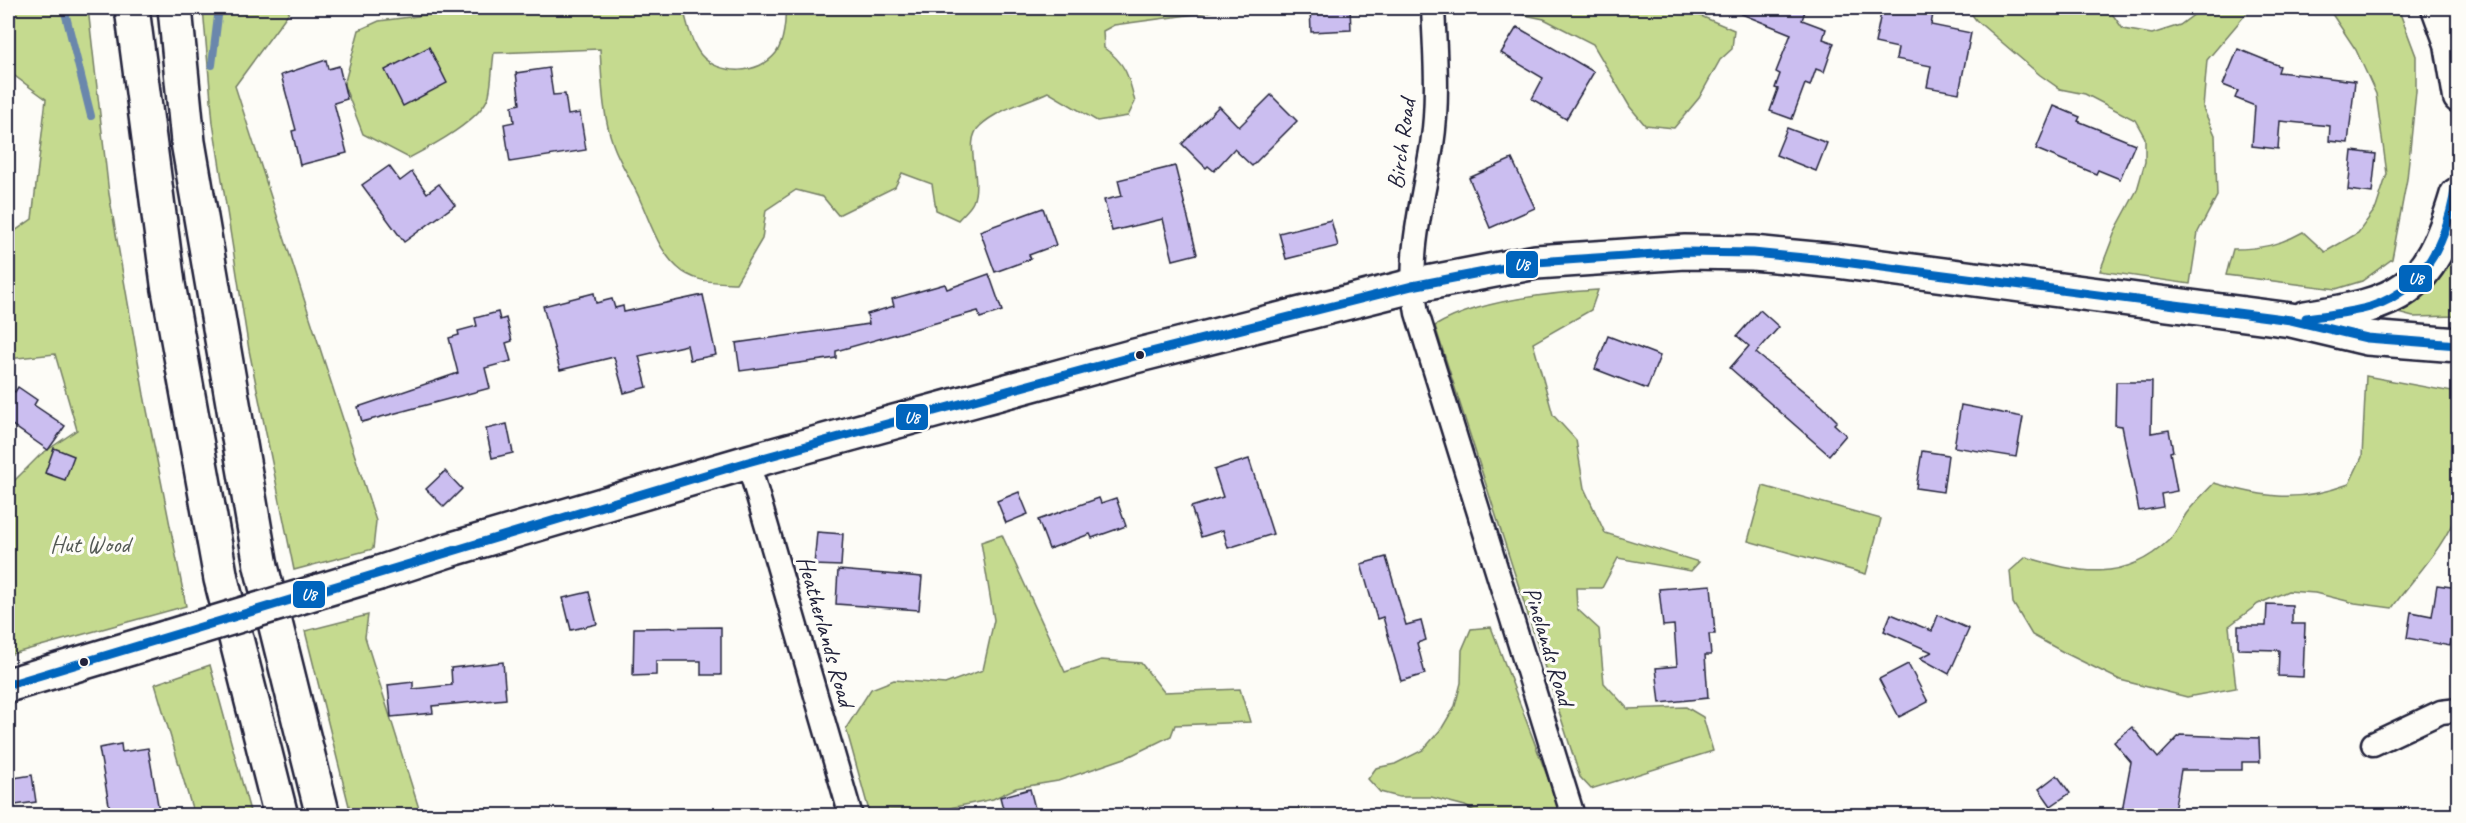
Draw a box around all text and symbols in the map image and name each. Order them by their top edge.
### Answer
street label: Birch Road [1380,93,1423,191]
line badge: U8 [1505,250,1539,279]
text: U8 [1515,255,1531,275]
line badge: U8 [2398,264,2433,293]
text: U8 [2409,269,2425,289]
unlabelled marker [1134,349,1146,361]
line badge: U8 [895,403,929,431]
text: U8 [905,408,921,428]
park label: Hut Wood [50,529,133,559]
street label: Heatherlands Road [790,552,863,713]
line badge: U8 [292,580,326,609]
street label: Pinelands Road [1517,583,1582,712]
text: U8 [302,585,318,605]
unlabelled marker [78,656,90,668]

